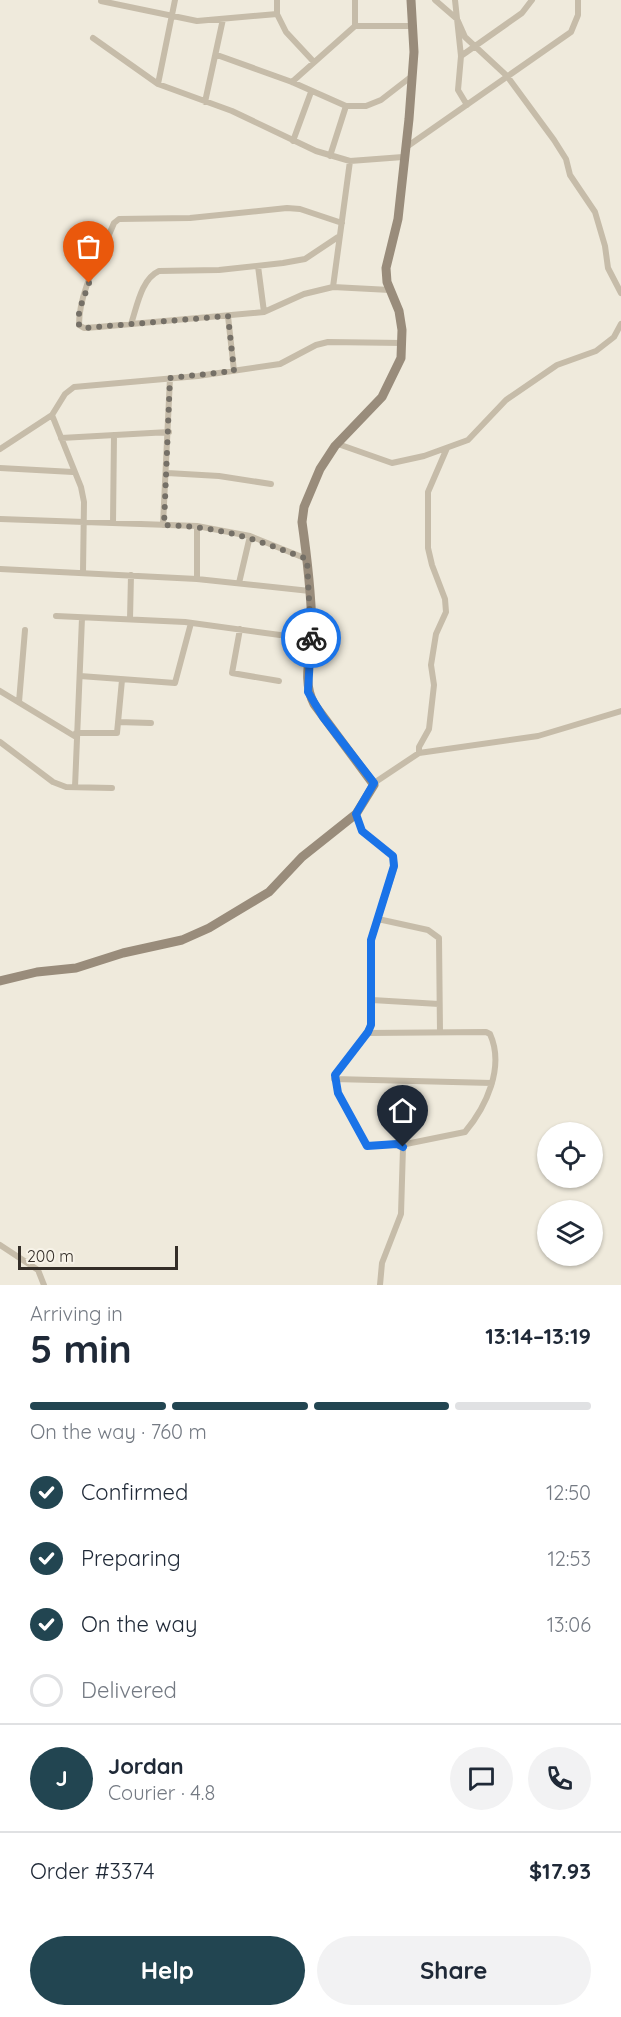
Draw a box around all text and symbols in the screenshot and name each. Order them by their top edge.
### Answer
pin [63,221,114,283]
icon: bag [72,230,105,263]
courier [281,608,341,668]
icon: bike [295,622,328,655]
pin [377,1085,428,1147]
icon: home [386,1094,419,1127]
map controls [537,1122,603,1266]
button: locate [537,1122,603,1188]
button: layers [537,1200,603,1266]
scale bar [18,1243,178,1270]
text: 200 m [27,1246,74,1266]
text: Arriving in [30,1301,123,1326]
text: 13:14–13:19 [485,1322,591,1350]
text: 5 min [30,1324,132,1373]
text: On the way · 760 m [30,1419,207,1444]
icon: check [30,1476,63,1509]
text: Confirmed [81,1478,188,1506]
text: 12:50 [546,1480,591,1505]
icon: check [30,1542,63,1575]
text: Preparing [81,1544,181,1572]
text: 12:53 [547,1546,591,1571]
icon: check [30,1608,63,1641]
text: On the way [81,1610,197,1638]
text: 13:06 [547,1612,591,1637]
text: Delivered [81,1676,177,1704]
button: chat [450,1747,513,1810]
button: phone [528,1747,591,1810]
text: Jordan [108,1752,184,1780]
text: J [55,1764,68,1792]
text: Courier · 4.8 [108,1780,215,1805]
text: Order #3374 [30,1857,155,1885]
text: $17.93 [529,1857,591,1885]
button: Help [30,1936,305,2005]
button: Share [317,1936,591,2005]

